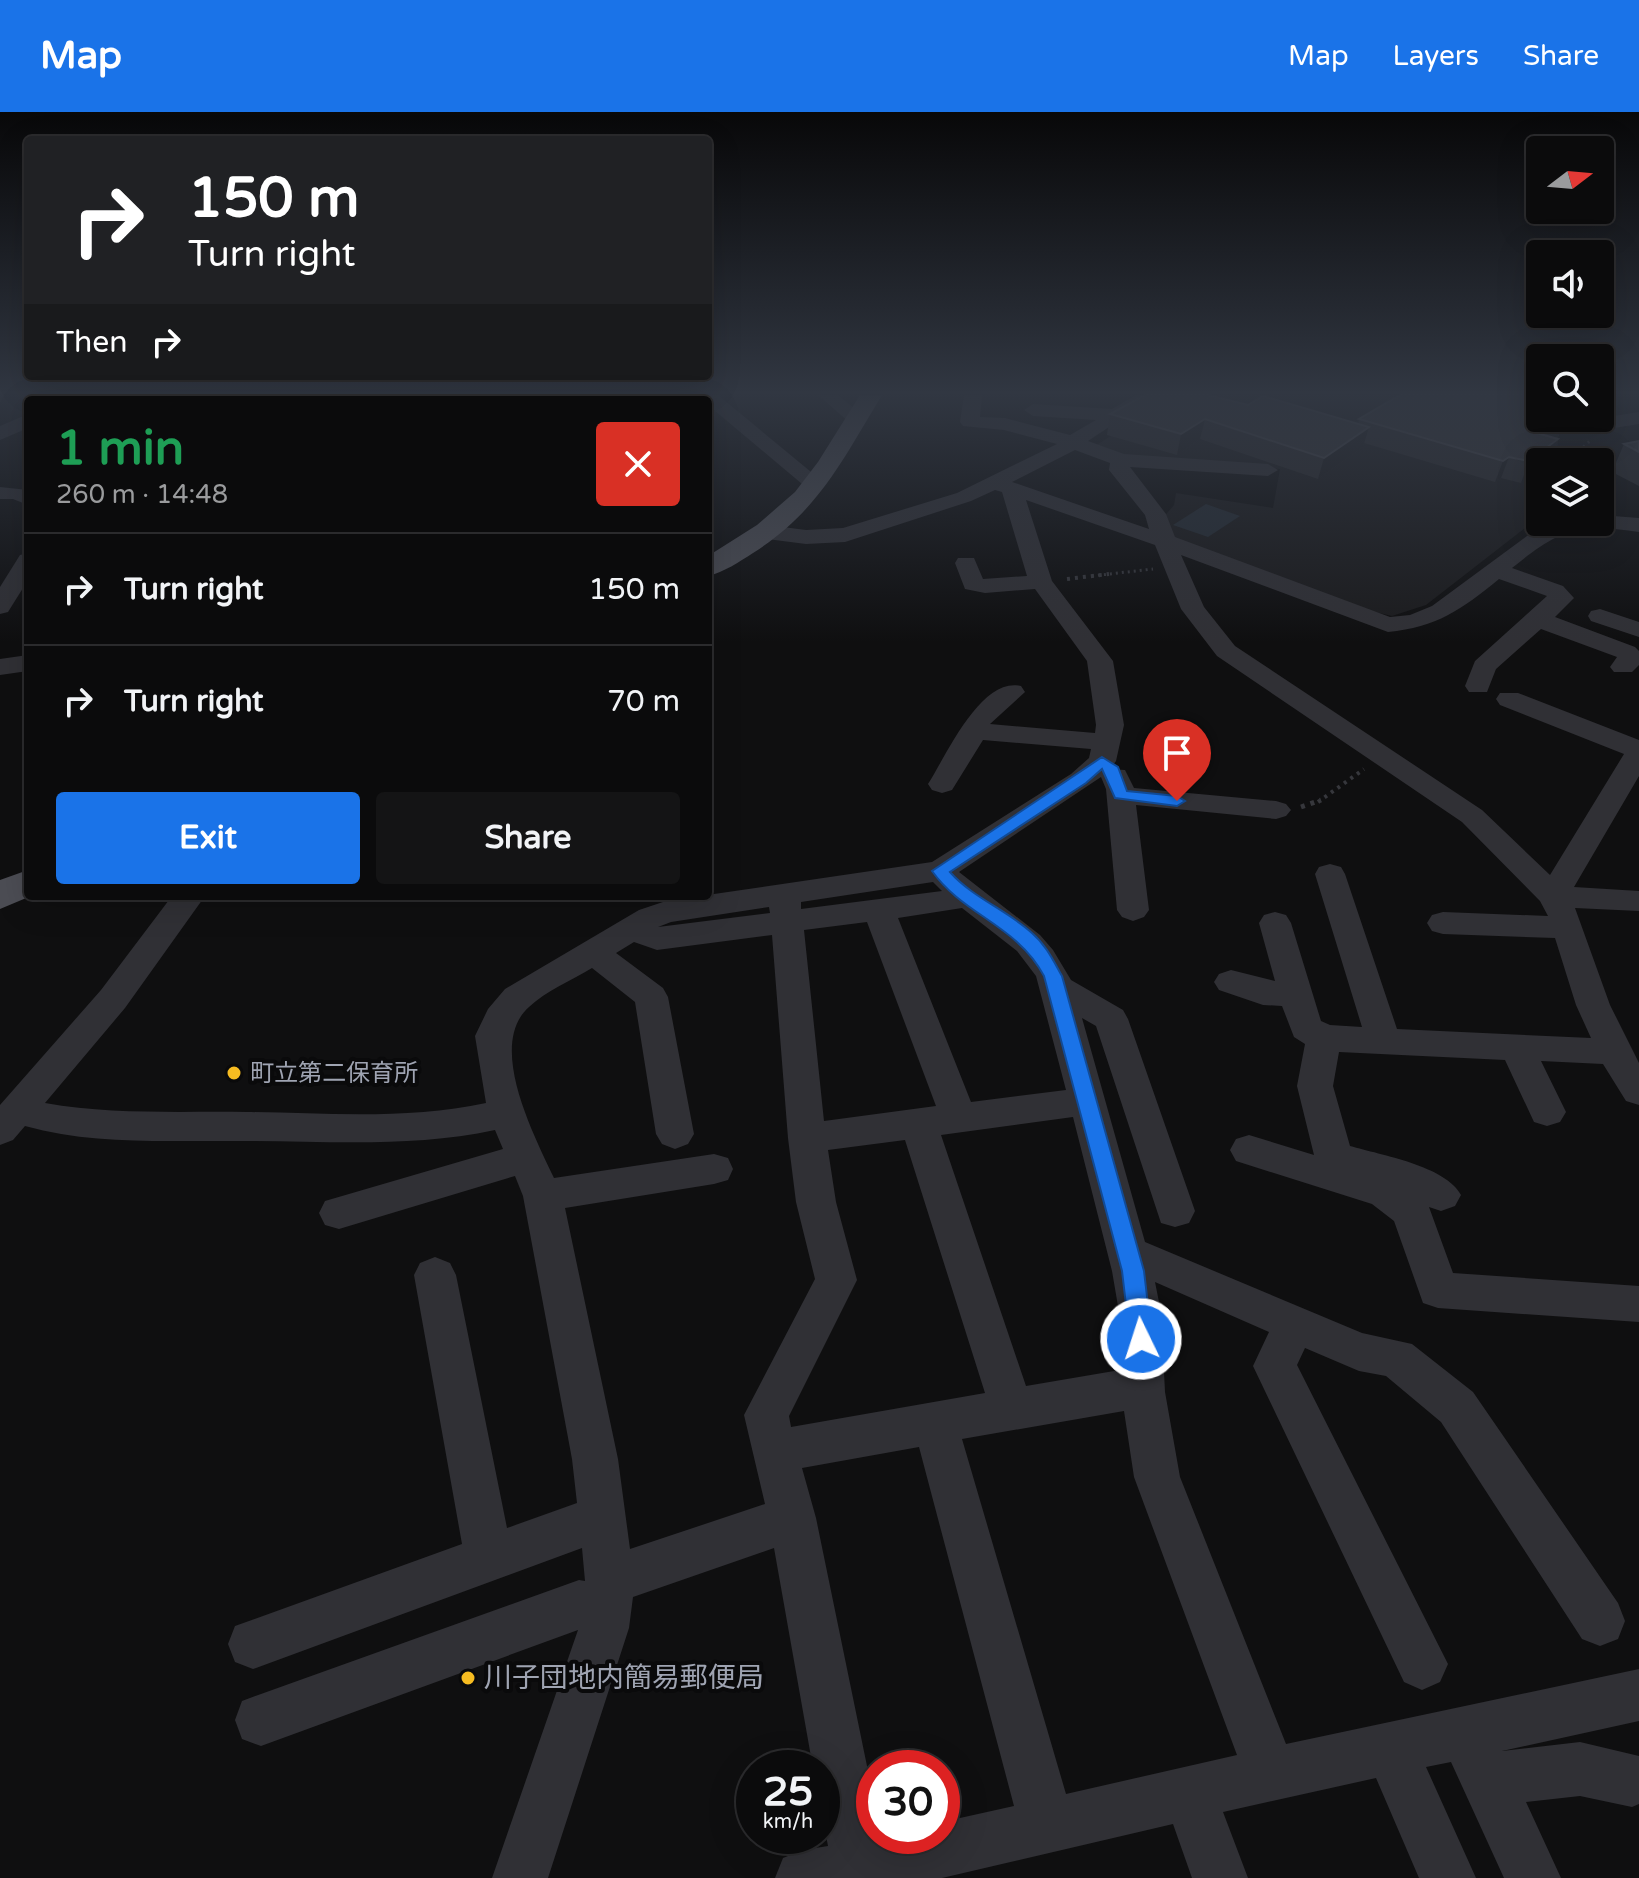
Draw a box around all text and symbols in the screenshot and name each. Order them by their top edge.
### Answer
text: Map [40,33,122,79]
text: Map [1288,39,1349,73]
text: Layers [1393,39,1479,73]
text: Share [1523,39,1599,73]
north arrow [1526,136,1614,224]
map controls [1526,136,1614,536]
text: 150 m [188,165,359,232]
icon: right [56,168,160,272]
text: Turn right [188,233,355,276]
button: sound [1526,240,1614,328]
icon: right [144,320,188,364]
text: Then [56,324,128,361]
button: search [1526,344,1614,432]
text: 1 min [56,420,184,478]
button: close [596,422,680,506]
button: layers [1526,448,1614,536]
text: 260 m · 14:48 [56,479,228,510]
icon: right [56,567,100,611]
text: Turn right [124,571,264,608]
text: 150 m [588,571,680,608]
icon: right [56,679,100,723]
text: Turn right [124,683,264,720]
text: 70 m [607,683,680,720]
pin [1143,719,1211,801]
icon: arrive [1155,731,1199,775]
button: Exit [56,792,360,884]
button: Share [376,792,680,884]
place label: 町立第二保育所 [250,1059,418,1088]
marker: 町立第二保育所 [225,1064,243,1082]
position arrow [1099,1297,1183,1381]
place label: 川子団地内簡易郵便局 [484,1661,764,1695]
marker: 川子団地内簡易郵便局 [459,1669,477,1687]
speed limit sign: 30 [856,1750,960,1854]
text: 25 [763,1768,813,1816]
text: km/h [763,1810,813,1834]

